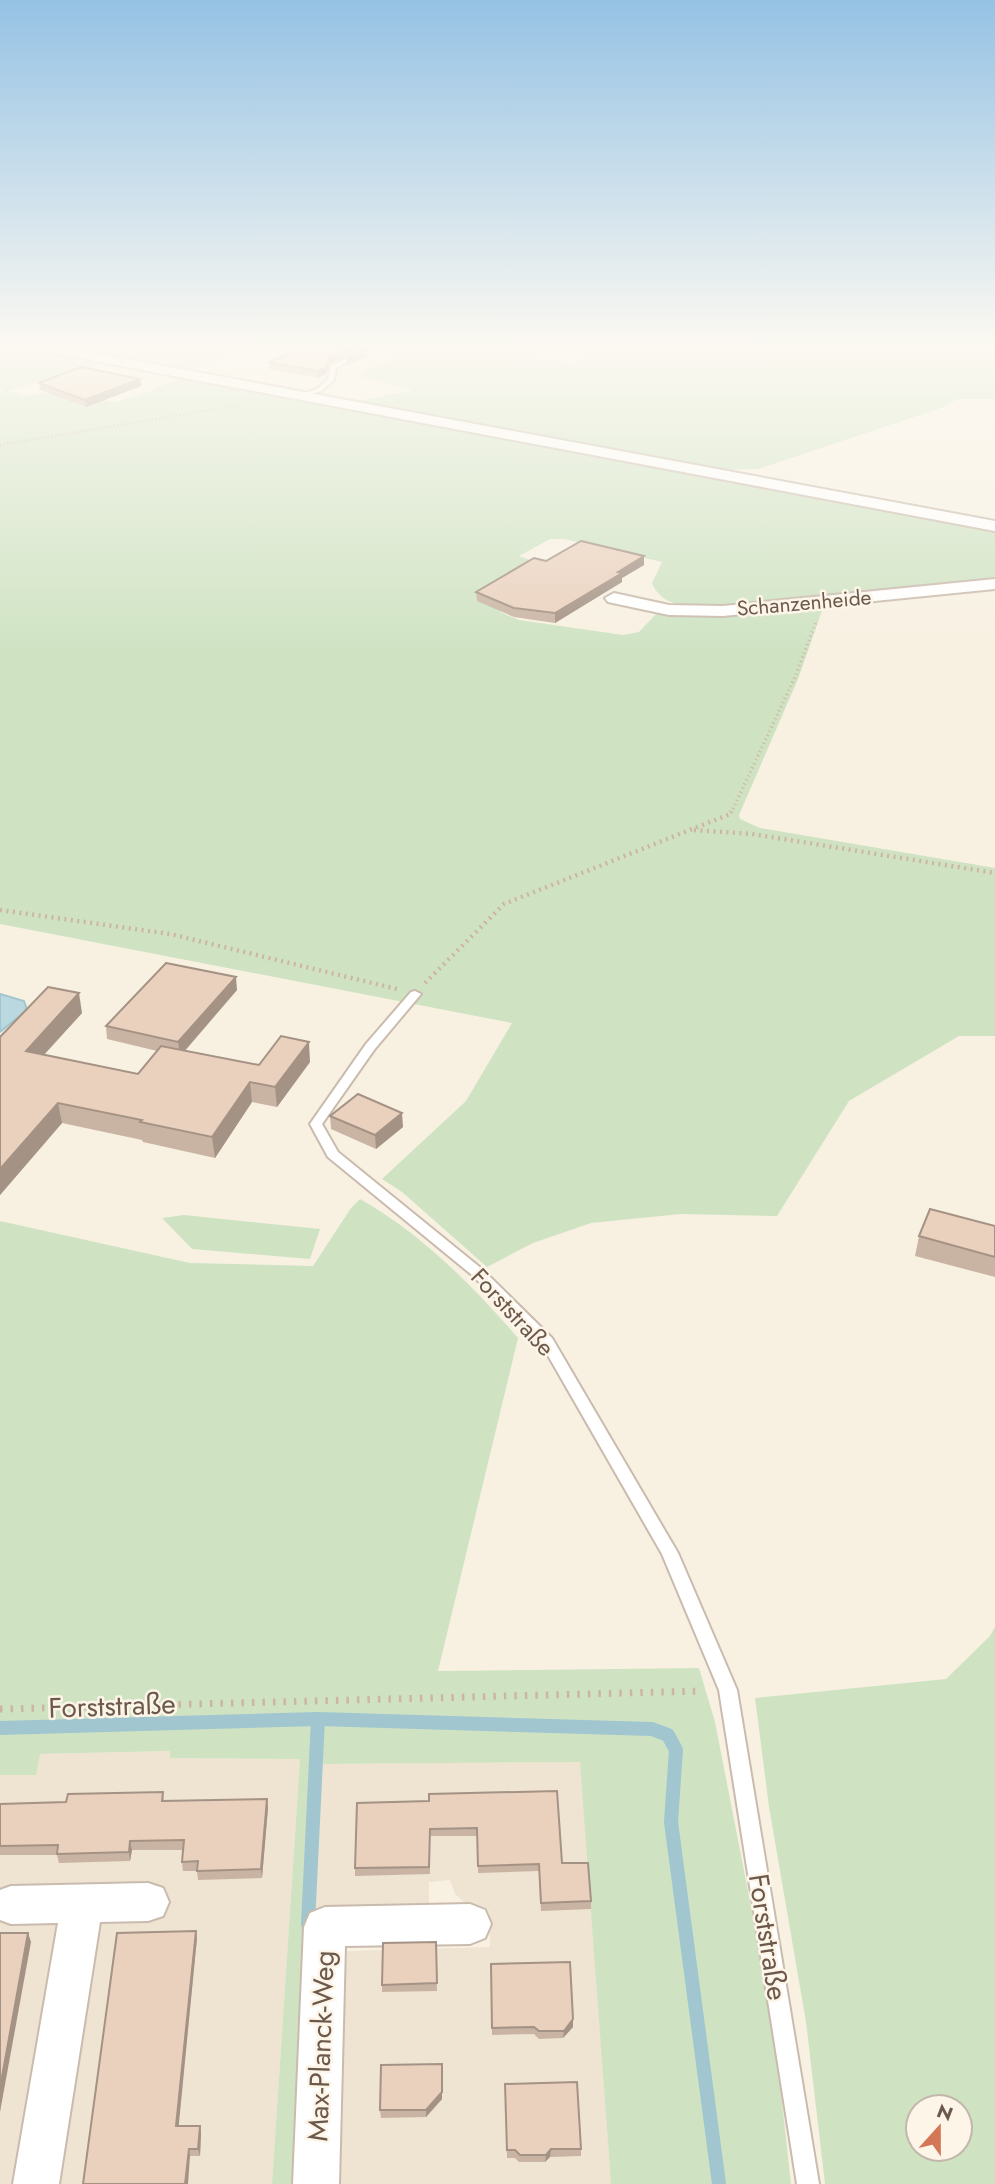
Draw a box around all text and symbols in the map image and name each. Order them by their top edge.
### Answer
street label: Schanzenheide [735,582,873,624]
street label: Forststraße [463,1260,563,1364]
street label: Forststraße [48,1683,176,1729]
street label: Forststraße [738,1871,798,2003]
street label: Max-Planck-Weg [297,1950,345,2142]
north arrow [904,2093,974,2163]
text: N [933,2097,957,2128]

